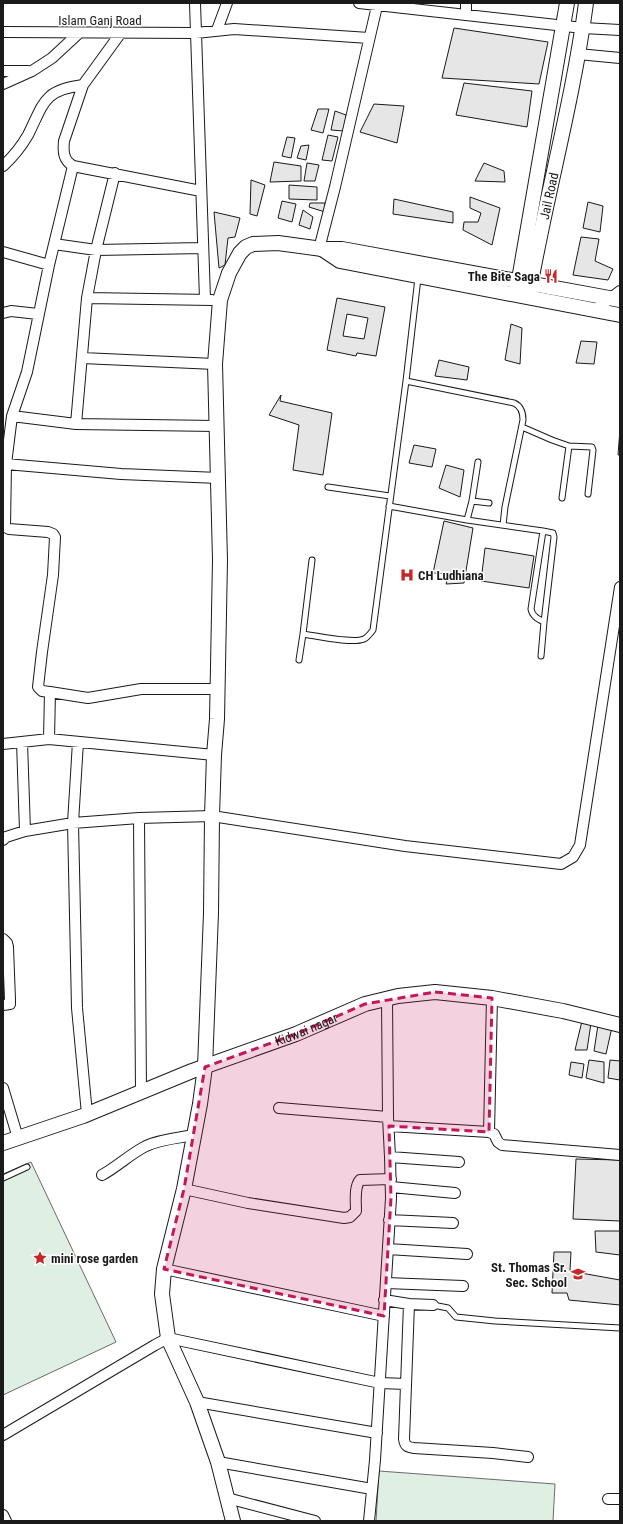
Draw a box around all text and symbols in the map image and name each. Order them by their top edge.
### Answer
street label: Islam Ganj Road [58,13,142,28]
street label: Jail Road [537,171,561,221]
restaurant icon: The Bite Saga [543,268,559,284]
place label: The Bite Saga [468,269,540,284]
hospital icon: CH Ludhiana [399,567,415,583]
place label: CH Ludhiana [418,568,484,583]
street label: Kidwai nagar [273,1010,340,1049]
place icon: mini rose garden [32,1250,48,1266]
place label: mini rose garden [51,1251,138,1266]
place label: St. Thomas Sr. Sec. School [491,1260,567,1290]
school or university icon: St. Thomas Sr. Sec. School [570,1266,586,1282]

